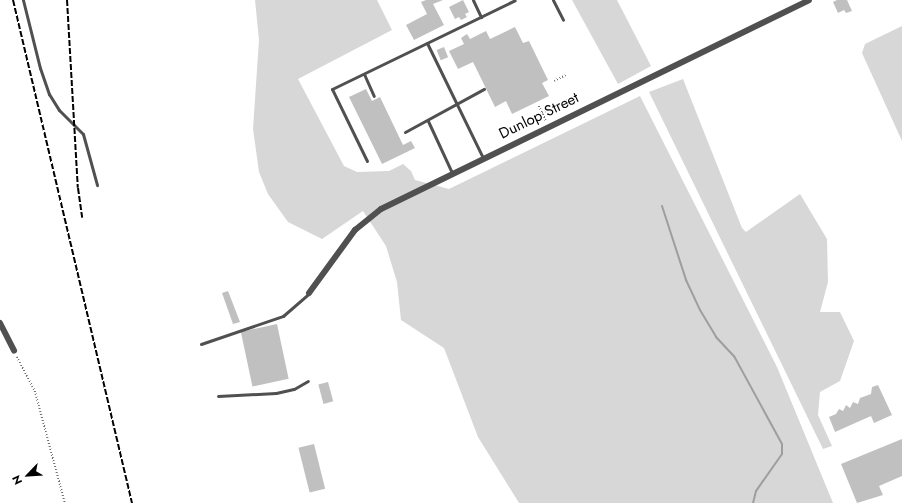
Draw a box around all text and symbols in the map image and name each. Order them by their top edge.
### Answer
street label: Dunlop Street [496,89,582,143]
north arrow [8,455,48,495]
text: N [8,473,26,487]

